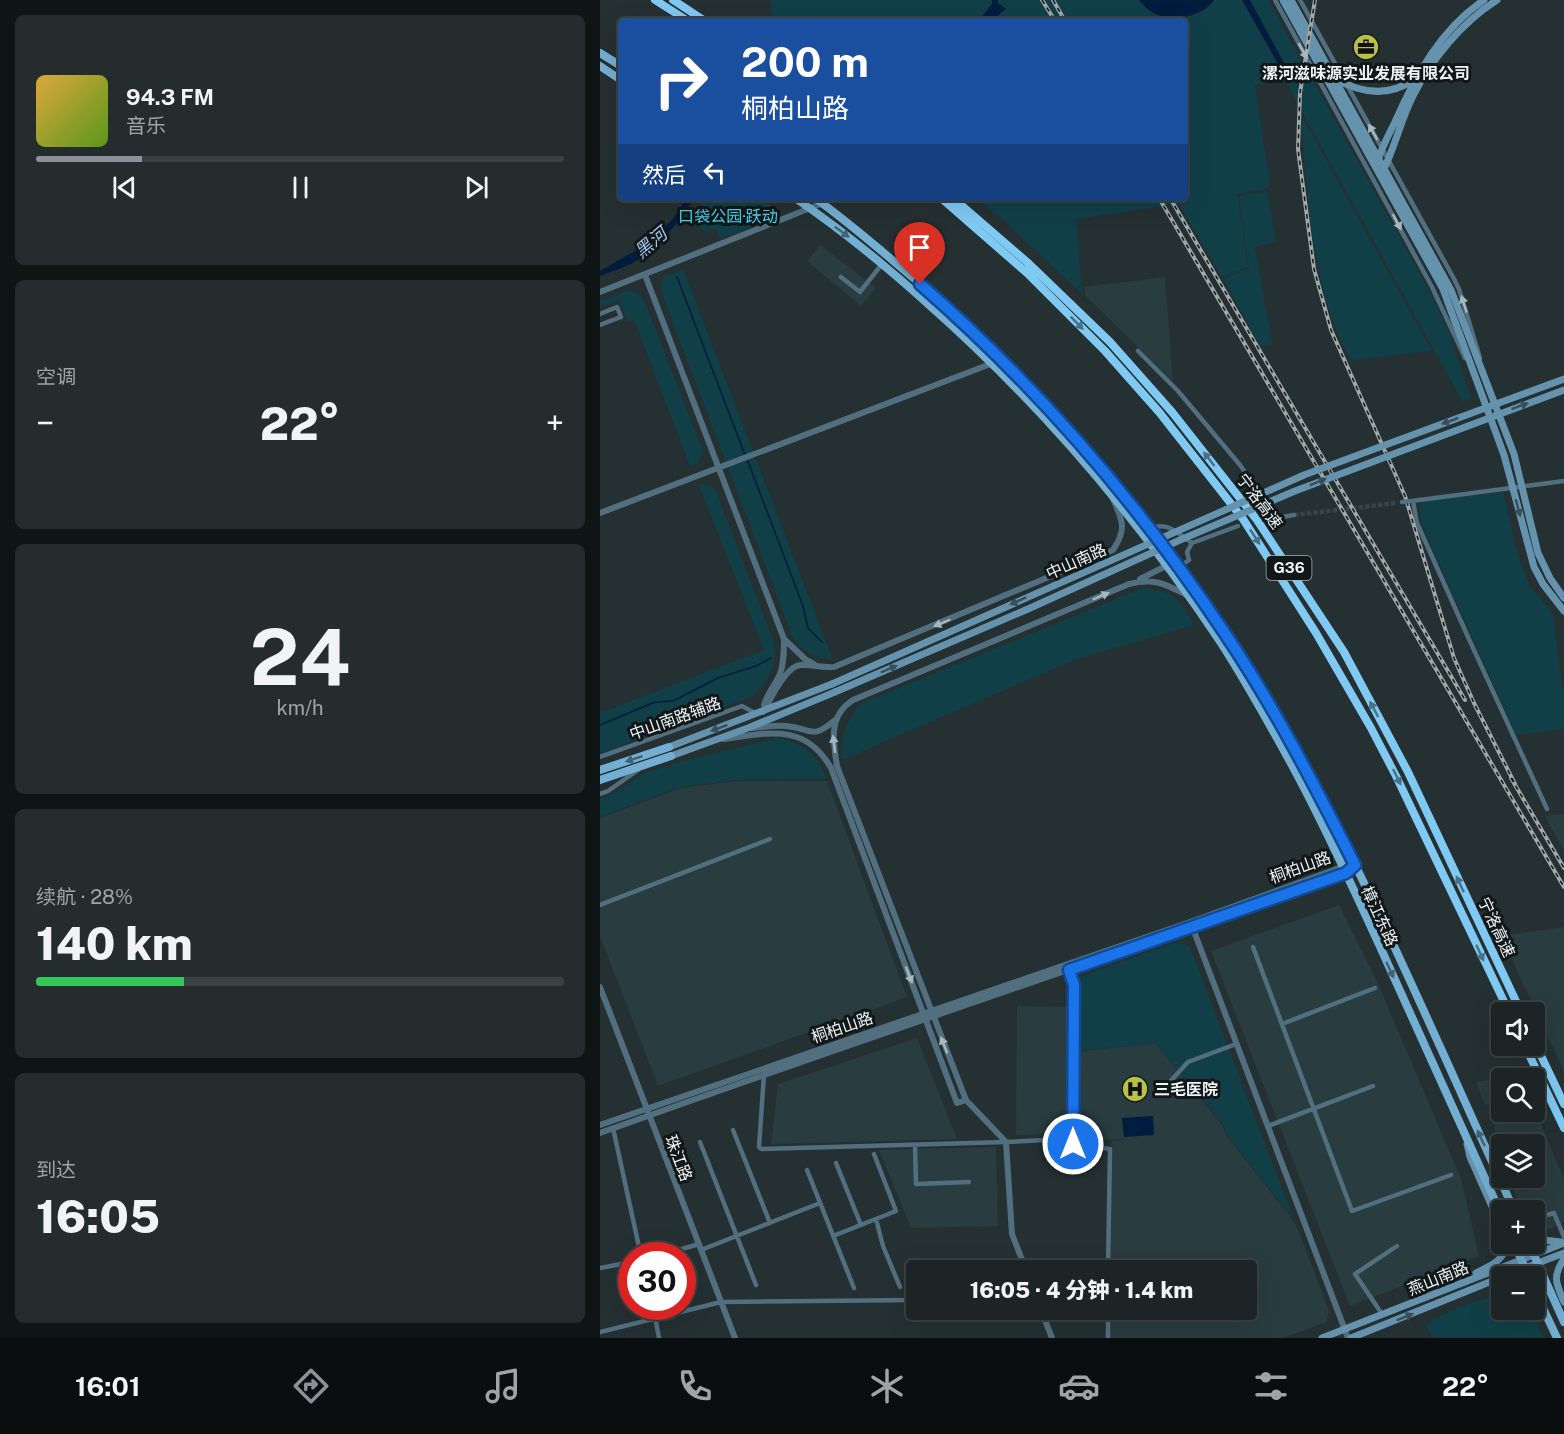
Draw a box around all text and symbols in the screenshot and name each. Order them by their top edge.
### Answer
office icon: 漯河滋味源实业发展有限公司 [1351,32,1381,62]
text: 200 m [741,37,869,86]
icon: right [642,42,720,120]
one-way arrow [1298,43,1308,60]
place label: 漯河滋味源实业发展有限公司 [1262,64,1470,83]
text: 94.3 FM [126,84,214,110]
text: 桐柏山路 [741,92,849,124]
text: 音乐 [126,114,166,138]
one-way arrow [1367,124,1378,140]
icon: left [698,156,731,189]
text: 然后 [642,162,686,188]
icon: previous [108,171,141,204]
icon: pause [284,171,317,204]
icon: next [460,171,493,204]
park label: 口袋公园·跃动 [678,207,778,226]
one-way arrow [1392,214,1402,231]
water label: 黑河 [630,221,674,262]
pin [894,222,945,284]
one-way arrow [834,226,850,238]
icon: arrive [903,231,936,264]
one-way arrow [1458,295,1468,313]
one-way arrow [1069,315,1083,329]
text: 空调 [36,365,76,389]
text: 22° [260,397,340,450]
one-way arrow [1512,401,1530,411]
text: − [36,404,54,442]
text: + [546,404,564,442]
one-way arrow [1441,416,1459,426]
one-way arrow [1203,451,1216,467]
street label: 宁洛高速 [1233,470,1286,533]
one-way arrow [1309,477,1327,486]
one-way arrow [1514,499,1524,518]
one-way arrow [1249,529,1260,545]
street label: 中山南路 [1043,540,1109,583]
road number: G36 [1266,556,1312,580]
one-way arrow [1093,591,1111,601]
one-way arrow [1009,596,1027,606]
text: 24 [250,611,350,703]
one-way arrow [933,618,951,628]
one-way arrow [881,664,899,674]
street label: 中山南路辅路 [627,693,724,744]
text: km/h [276,696,324,720]
one-way arrow [1369,700,1379,717]
one-way arrow [710,724,728,734]
one-way arrow [829,735,839,754]
one-way arrow [625,754,643,764]
one-way arrow [1391,768,1401,786]
street label: 桐柏山路 [1267,848,1333,887]
one-way arrow [1456,875,1465,892]
street label: 樟江东路 [1357,883,1402,949]
text: 续航 · 28% [36,885,133,909]
street label: 宁洛高速 [1474,894,1519,960]
text: 140 km [36,917,193,970]
one-way arrow [1476,944,1485,961]
one-way arrow [1386,962,1395,979]
one-way arrow [904,967,914,985]
map controls [1491,1002,1545,1320]
button: sound [1491,1002,1545,1056]
street label: 桐柏山路 [809,1008,876,1047]
one-way arrow [939,1036,948,1054]
button: search [1491,1068,1545,1122]
hospital icon: 三毛医院 [1120,1074,1150,1104]
place label: 三毛医院 [1154,1080,1218,1099]
position arrow [1041,1112,1105,1176]
one-way arrow [1476,1130,1485,1147]
street label: 珠江路 [661,1132,696,1184]
button: layers [1491,1134,1545,1188]
text: 到达 [36,1158,76,1182]
text: 16:05 [36,1190,160,1243]
button: + [1491,1200,1545,1254]
speed limit sign: 30 [618,1242,696,1320]
street label: 燕山南路 [1405,1258,1471,1299]
button: − [1491,1266,1545,1320]
text: 16:05 · 4 分钟 · 1.4 km [970,1277,1193,1303]
one-way arrow [1397,1311,1415,1321]
icon: directions [290,1365,332,1407]
icon: music [482,1365,524,1407]
icon: phone [674,1365,716,1407]
icon: climate [866,1365,908,1407]
icon: car [1058,1365,1100,1407]
icon: filters [1250,1365,1292,1407]
text: 16:01 [75,1370,141,1402]
text: 22° [1442,1370,1489,1402]

